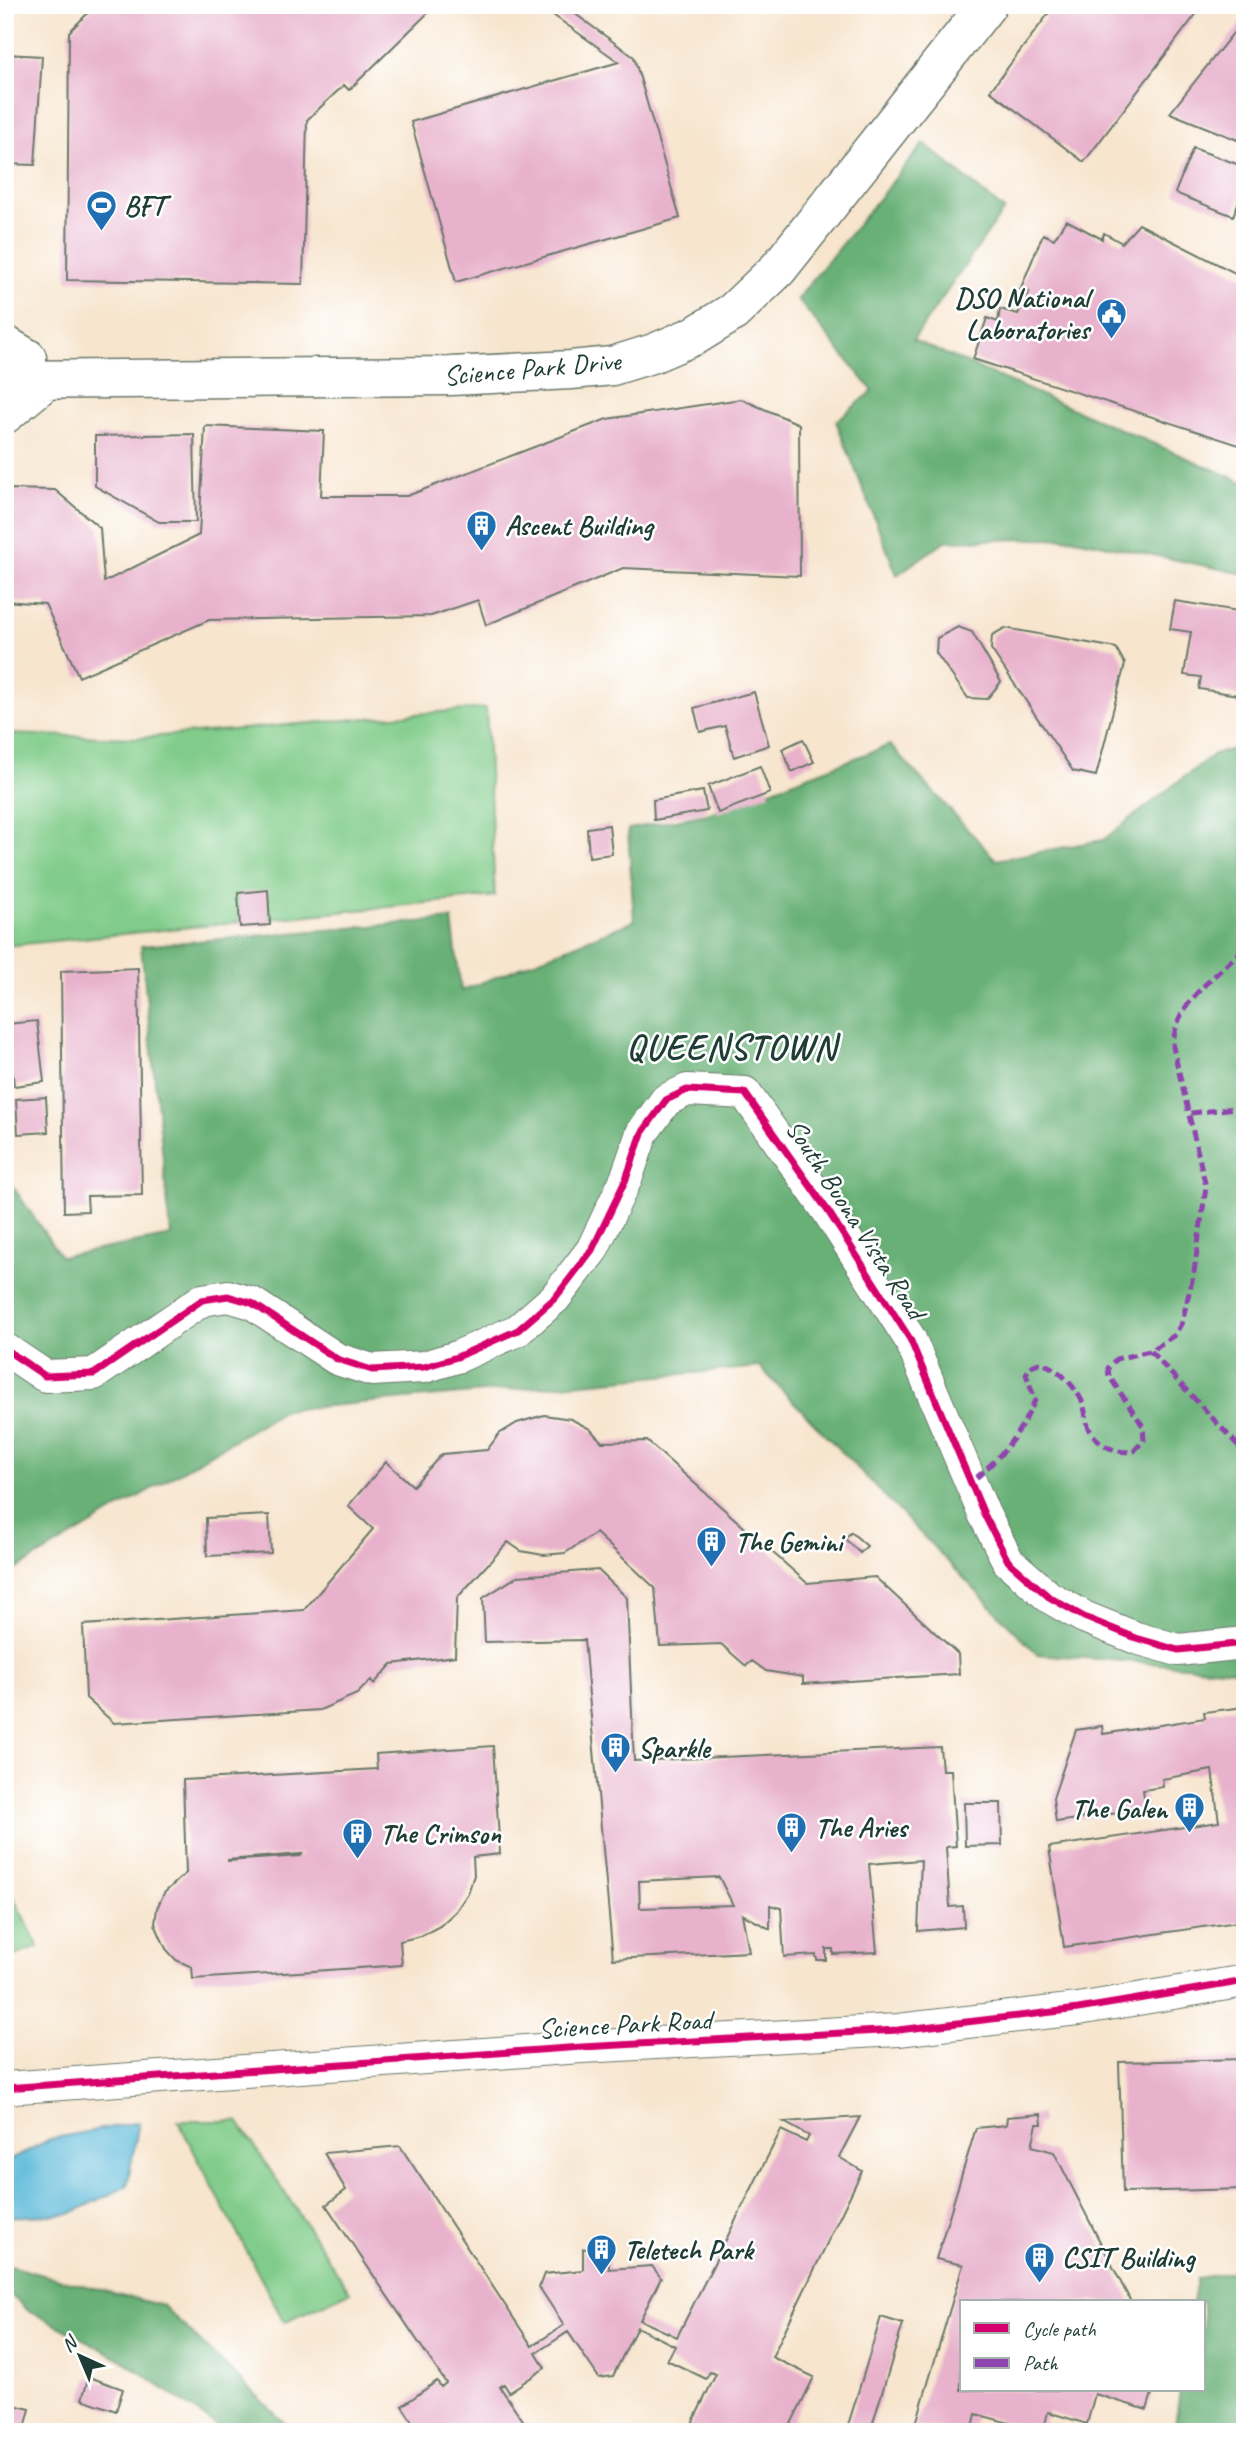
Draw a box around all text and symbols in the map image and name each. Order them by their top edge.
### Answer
sports icon: BFT [84,188,118,232]
place label: BFT [124,188,172,223]
place label: DSO National Laboratories [955,280,1094,347]
public building icon: DSO National Laboratories [1095,296,1129,340]
street label: Science Park Drive [442,343,624,393]
building icon: Ascent Building [465,508,499,552]
place label: Ascent Building [505,508,655,543]
district label: QUEENSTOWN [626,1025,841,1070]
street label: South Buona Vista Road [778,1112,936,1329]
building icon: The Gemini [695,1524,729,1568]
place label: The Gemini [735,1524,846,1559]
building icon: Sparkle [598,1730,632,1774]
place label: Sparkle [638,1730,712,1765]
place label: The Galen [1071,1791,1169,1826]
building icon: The Galen [1173,1791,1207,1835]
building icon: The Aries [775,1810,809,1854]
place label: The Aries [815,1810,910,1845]
building icon: The Crimson [340,1816,374,1860]
place label: The Crimson [380,1816,502,1851]
street label: Science Park Road [537,2002,717,2046]
building icon: Teletech Park [584,2232,618,2276]
place label: Teletech Park [624,2232,755,2267]
building icon: CSIT Building [1022,2240,1056,2284]
place label: CSIT Building [1062,2240,1196,2275]
legend [960,2300,1204,2392]
text: Cycle path [1023,2316,1096,2342]
north arrow [46,2322,116,2392]
text: N [56,2330,84,2357]
text: Path [1023,2350,1059,2376]

